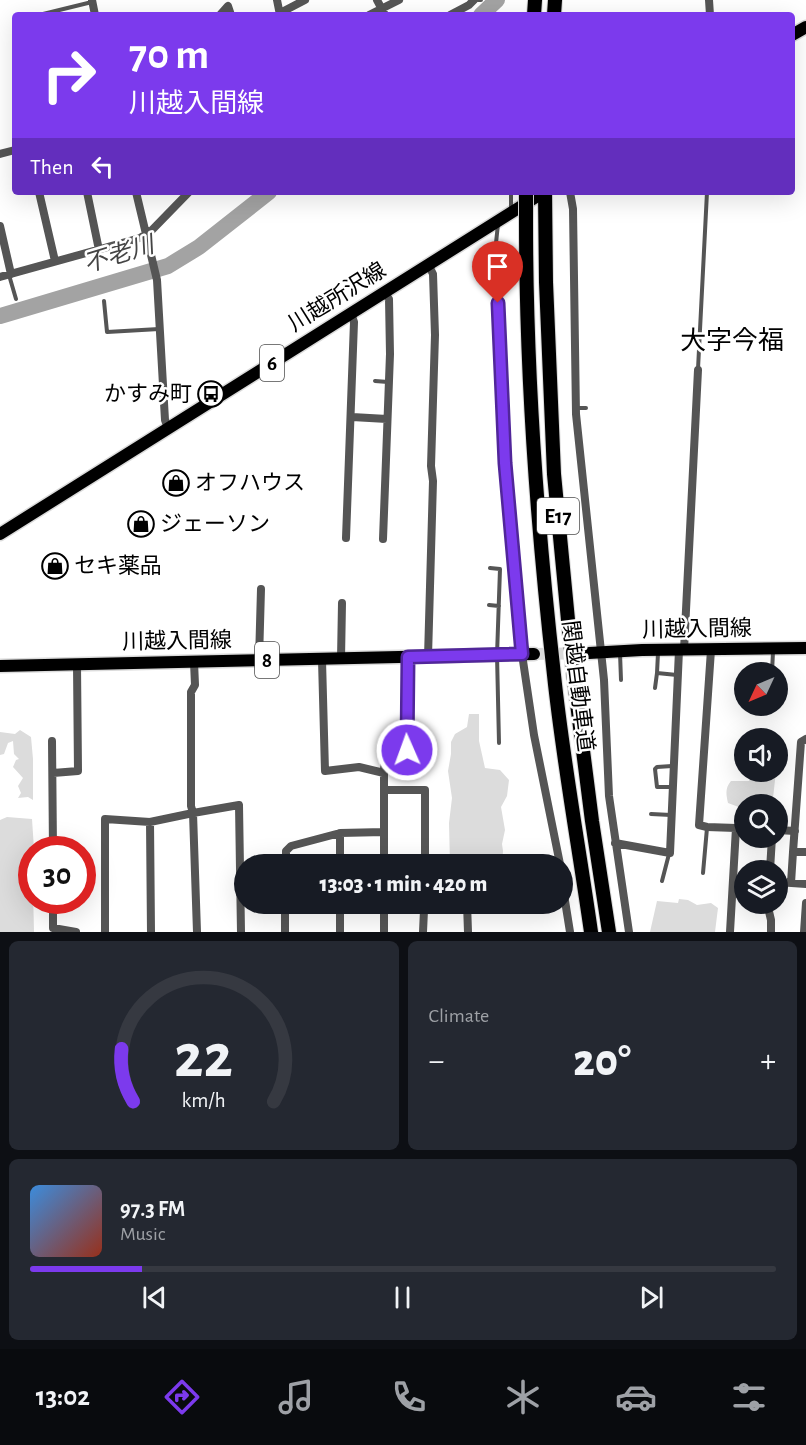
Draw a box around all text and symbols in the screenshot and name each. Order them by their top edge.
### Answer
text: 70 m [129,34,209,76]
icon: right [30,36,108,114]
text: 川越入間線 [129,90,264,117]
icon: left [86,150,119,183]
text: Then [30,156,74,178]
water label: 不老川 [80,230,160,277]
pin [472,241,523,303]
icon: arrive [481,250,514,283]
street label: 川越所沢線 [284,258,389,335]
district label: 大字今福 [680,326,784,354]
road number: 6 [260,345,284,381]
bus stop icon: かすみ町 [196,379,226,409]
place label: かすみ町 [104,383,192,405]
shop icon: オフハウス [161,468,191,498]
place label: オフハウス [195,472,305,494]
road number: E17 [537,498,579,534]
shop icon: ジェーソン [126,509,156,539]
place label: ジェーソン [160,513,270,535]
shop icon: セキ薬品 [40,551,70,581]
place label: セキ薬品 [74,554,162,577]
street label: 川越入間線 [642,616,752,641]
street label: 関越自動車道 [559,619,598,753]
street label: 川越入間線 [122,628,232,653]
road number: 8 [255,642,279,678]
north arrow [734,662,788,716]
map controls [734,662,788,914]
position arrow [375,718,439,782]
button: sound [734,728,788,782]
button: search [734,794,788,848]
speed limit sign: 30 [18,836,96,914]
button: layers [734,860,788,914]
text: 13:03 · 1 min · 420 m [320,873,487,895]
text: Climate [429,1006,489,1026]
text: 22 [174,1026,233,1088]
text: 20° [573,1039,631,1084]
text: − [429,1045,444,1078]
text: + [760,1045,776,1078]
text: km/h [182,1091,226,1112]
text: 97.3 FM [120,1198,185,1220]
text: Music [120,1224,166,1244]
icon: previous [138,1281,171,1314]
icon: pause [386,1281,419,1314]
icon: next [635,1281,668,1314]
icon: directions [161,1376,203,1418]
icon: music [275,1376,317,1418]
icon: phone [388,1376,430,1418]
icon: climate [502,1376,544,1418]
icon: car [615,1376,657,1418]
icon: filters [728,1376,770,1418]
text: 13:02 [36,1383,90,1410]

